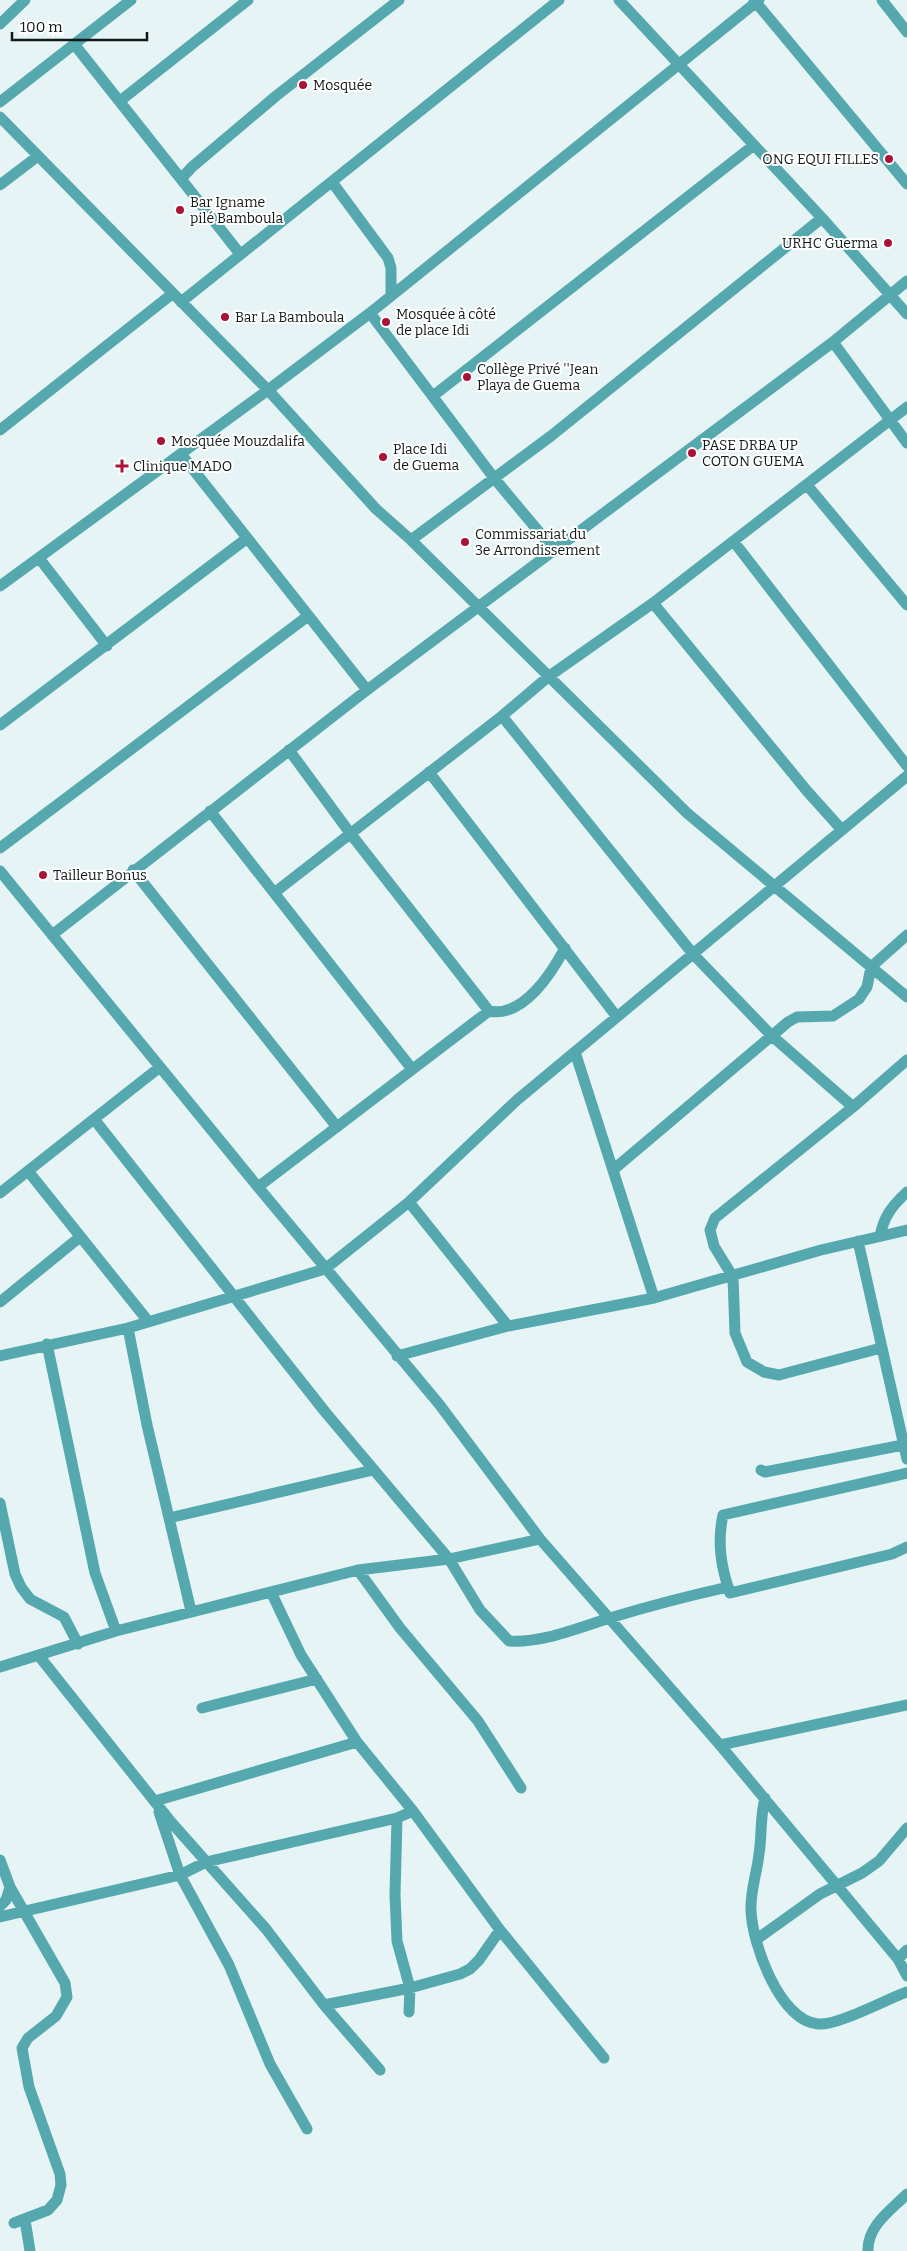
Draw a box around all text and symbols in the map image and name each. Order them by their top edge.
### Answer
scale bar [12,10,148,42]
text: 100 m [20,18,63,36]
place label: Mosquée [313,77,372,94]
marker: Mosquée [297,79,309,91]
place label: ONG EQUI FILLES [762,151,879,168]
marker: ONG EQUI FILLES [883,153,895,165]
place label: Bar Igname pilé Bamboula [190,194,283,227]
marker: Bar Igname pilé Bamboula [174,204,186,216]
place label: URHC Guerma [782,235,878,252]
marker: URHC Guerma [882,237,894,249]
place label: Mosquée à côté de place Idi [396,306,496,339]
place label: Bar La Bamboula [235,309,345,326]
marker: Bar La Bamboula [219,311,231,323]
marker: Mosquée à côté de place Idi [380,316,392,328]
place label: Collège Privé ''Jean Playa de Guema [477,361,598,394]
marker: Collège Privé ''Jean Playa de Guema [461,371,473,383]
place label: Mosquée Mouzdalifa [171,433,305,450]
marker: Mosquée Mouzdalifa [155,435,167,447]
place label: PASE DRBA UP COTON GUEMA [702,437,804,470]
place label: Place Idi de Guema [393,441,460,474]
marker: PASE DRBA UP COTON GUEMA [686,447,698,459]
marker: Place Idi de Guema [377,451,389,463]
place label: Clinique MADO [133,458,232,475]
marker: Clinique MADO [115,459,129,473]
place label: Commissariat du 3e Arrondissement [475,526,600,559]
marker: Commissariat du 3e Arrondissement [459,536,471,548]
place label: Tailleur Bonus [53,867,147,884]
marker: Tailleur Bonus [37,869,49,881]

